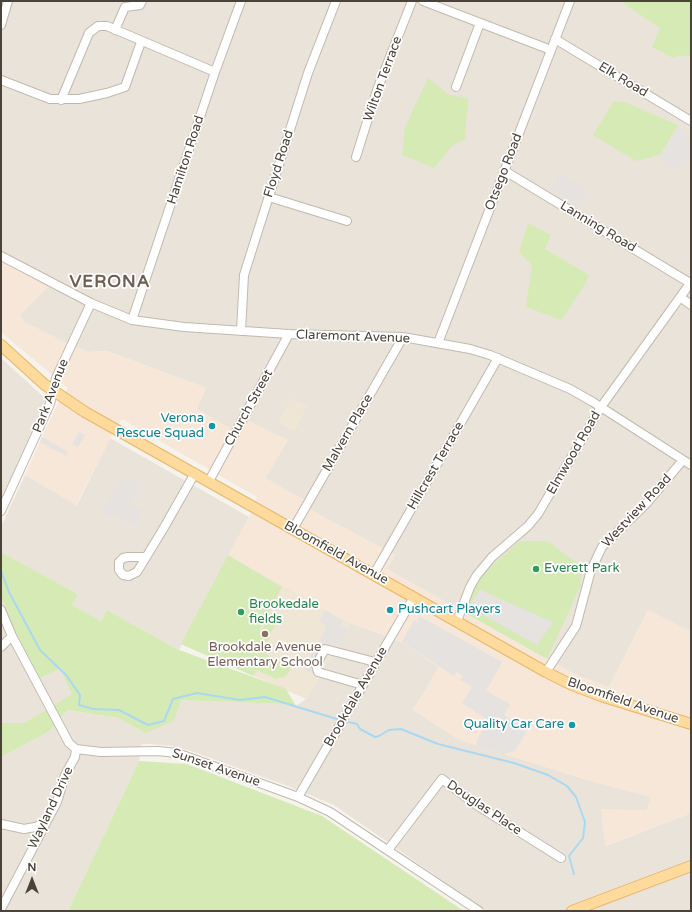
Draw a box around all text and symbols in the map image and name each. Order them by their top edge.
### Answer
street label: Wilton Terrace [360,34,406,124]
street label: Elk Road [596,59,650,101]
street label: Hamilton Road [164,114,208,206]
street label: Floyd Road [261,128,297,200]
street label: Otsego Road [482,131,526,213]
street label: Lanning Road [557,198,639,256]
district label: VERONA [70,273,150,293]
street label: Claremont Avenue [296,327,410,347]
street label: Park Avenue [30,357,72,435]
street label: Church Street [222,367,276,449]
street label: Malvern Place [320,391,376,475]
street label: Elmwood Road [544,409,604,497]
place label: Verona Rescue Squad [116,411,204,442]
street label: Hillcrest Terrace [405,419,467,513]
marker: Verona Rescue Squad [207,421,217,431]
street label: Westview Road [599,471,675,551]
street label: Bloomfield Avenue [281,518,391,588]
place label: Everett Park [544,561,619,577]
marker: Everett Park [531,564,541,574]
place label: Brookedale fields [249,597,319,628]
place label: Pushcart Players [398,602,501,618]
marker: Pushcart Players [385,605,395,615]
marker: Brookedale fields [236,607,246,617]
marker: Brookdale Avenue Elementary School [260,629,270,639]
place label: Brookdale Avenue Elementary School [207,640,323,671]
street label: Brookdale Avenue [321,644,391,750]
street label: Bloomfield Avenue [565,675,681,727]
place label: Quality Car Care [463,717,564,733]
marker: Quality Car Care [567,720,577,730]
street label: Sunset Avenue [170,746,262,790]
street label: Wayland Drive [25,764,77,852]
street label: Douglas Place [444,777,524,839]
north arrow [12,860,52,900]
text: N [28,861,36,874]

